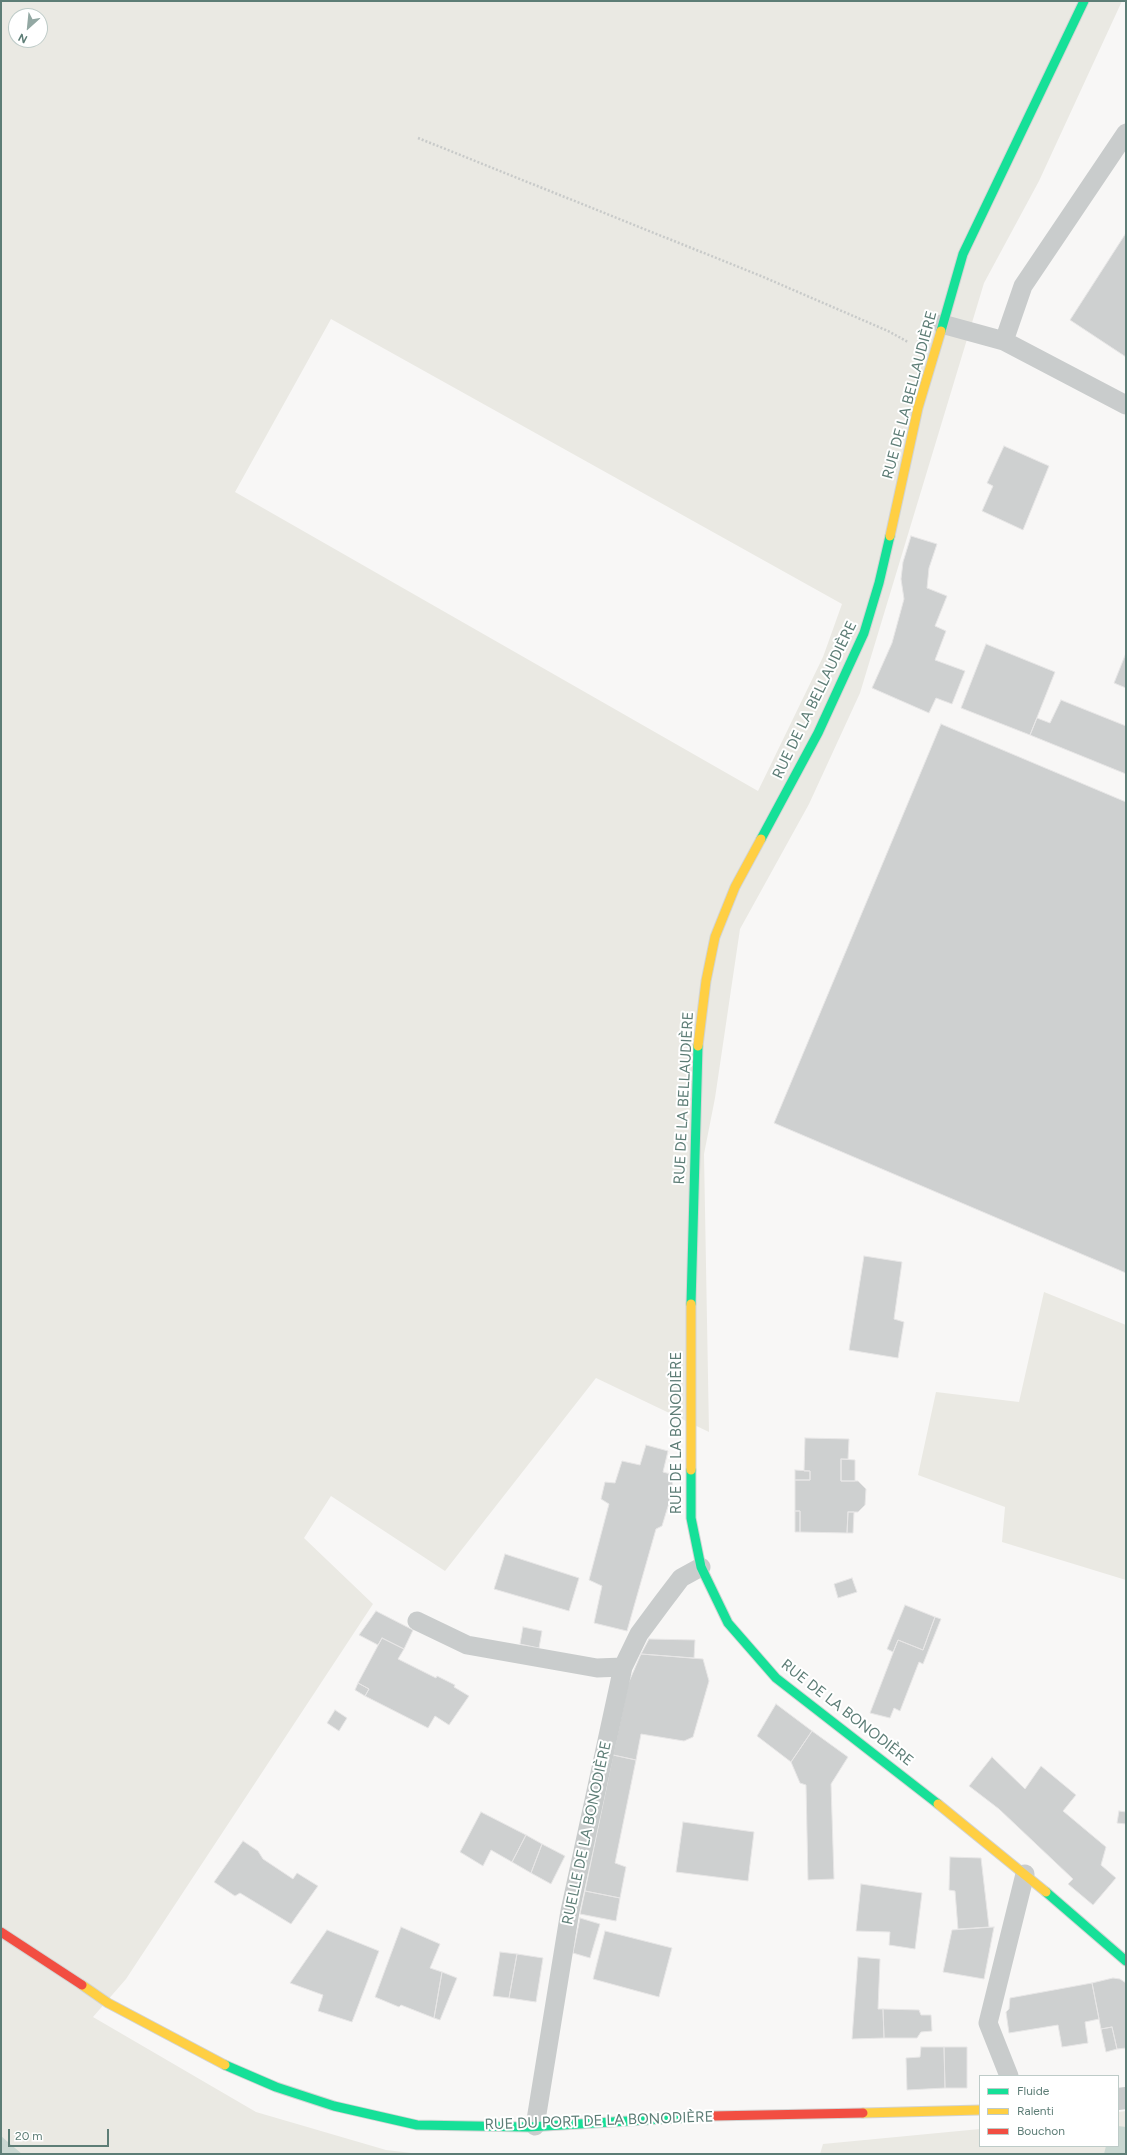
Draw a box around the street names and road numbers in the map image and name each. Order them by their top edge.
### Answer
street label: RUE DE LA BELLAUDIÈRE [879,309,941,481]
street label: RUE DE LA BELLAUDIÈRE [769,618,861,782]
street label: RUE DE LA BELLAUDIÈRE [670,1011,698,1185]
street label: RUE DE LA BONODIÈRE [668,1352,686,1514]
street label: RUE DE LA BONODIÈRE [777,1656,917,1770]
street label: RUELLE DE LA BONODIÈRE [559,1740,615,1926]
street label: RUE DU PORT DE LA BONODIÈRE [484,2108,714,2134]

